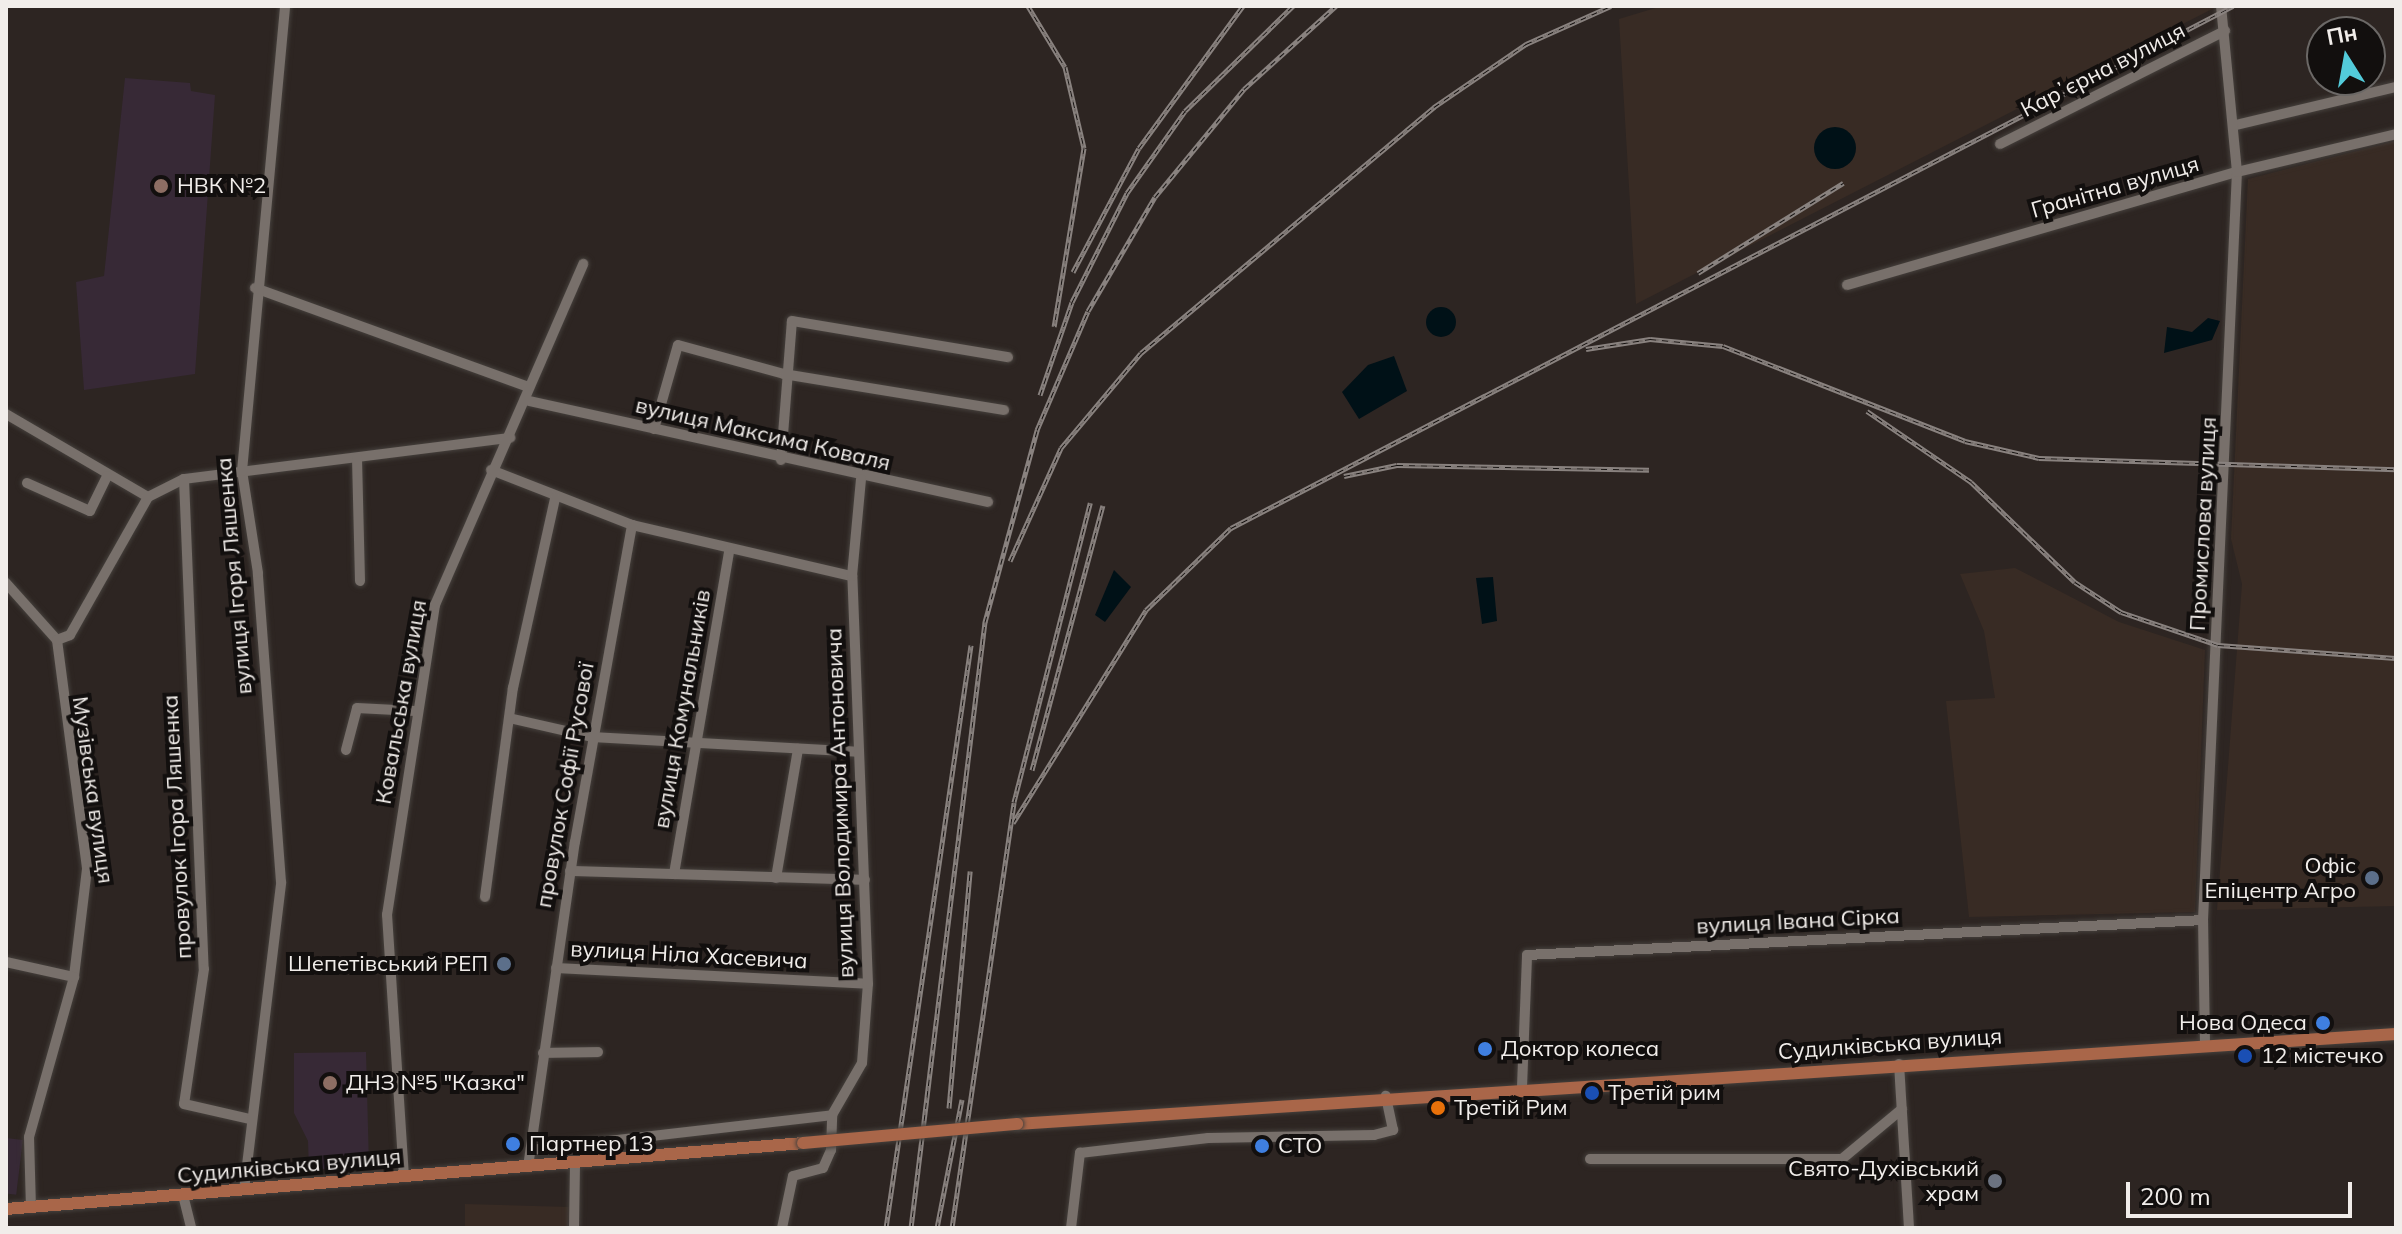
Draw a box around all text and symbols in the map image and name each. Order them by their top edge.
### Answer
north arrow [2306,16,2386,96]
street label: Карʼєрна вулиця [2016,17,2190,123]
text: Пн [2324,18,2359,51]
street label: Гранітна вулиця [2028,150,2202,224]
place label: НВК №2 [177,173,266,199]
marker: НВК №2 [152,177,170,195]
street label: вулиця Максима Коваля [633,392,893,476]
street label: Промислова вулиця [2184,416,2222,632]
street label: вулиця Ігоря Ляшенка [210,456,258,696]
street label: вулиця Комунальників [648,588,716,830]
street label: Ковальська вулиця [370,598,432,806]
street label: вулиця Володимира Антоновича [821,628,859,978]
street label: провулок Софії Русової [530,660,600,910]
street label: провулок Ігора Ляшенка [157,694,197,960]
street label: Музівська вулиця [67,695,119,885]
place label: Офіс Епіцентр Агро [2204,852,2356,904]
marker: Офіс Епіцентр Агро [2363,869,2381,887]
street label: вулиця Івана Сірка [1696,902,1900,940]
street label: вулиця Ніла Хасевича [570,936,808,974]
place label: Шепетівський РЕП [288,951,488,977]
marker: Шепетівський РЕП [495,955,513,973]
place label: Нова Одеса [2179,1010,2307,1036]
marker: Нова Одеса [2314,1014,2332,1032]
street label: Судилківська вулиця [1777,1023,2003,1065]
place label: Доктор колеса [1501,1036,1659,1062]
marker: Доктор колеса [1476,1040,1494,1058]
place label: 12 містечко [2261,1043,2384,1069]
marker: 12 містечко [2236,1047,2254,1065]
place label: ДНЗ №5 "Казка" [346,1070,525,1096]
marker: ДНЗ №5 "Казка" [321,1074,339,1092]
place label: Третій рим [1608,1080,1721,1106]
marker: Третій рим [1583,1084,1601,1102]
place label: Третій Рим [1454,1095,1568,1121]
marker: Третій Рим [1429,1099,1447,1117]
place label: Партнер 13 [529,1131,654,1157]
place label: СТО [1278,1133,1322,1159]
marker: Партнер 13 [504,1135,522,1153]
marker: СТО [1253,1137,1271,1155]
street label: Судилківська вулиця [176,1143,402,1189]
place label: Свято-Духівський храм [1788,1155,1979,1206]
scale bar [2130,1166,2356,1216]
marker: Свято-Духівський храм [1986,1172,2004,1190]
text: 200 m [2140,1181,2211,1211]

